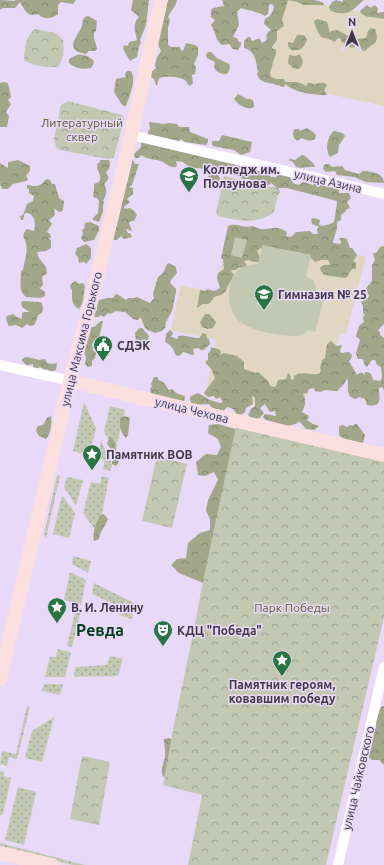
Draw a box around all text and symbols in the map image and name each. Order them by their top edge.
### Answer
north arrow [332,12,372,52]
text: N [348,16,356,28]
park label: Литературный сквер [41,116,123,143]
place label: Колледж им. Ползунова [203,163,280,190]
school or university icon: Колледж им. Ползунова [178,165,200,193]
street label: улица Азина [293,167,363,195]
street label: улица Максима Горького [58,270,104,408]
school or university icon: Гимназия № 25 [253,283,275,311]
place label: Гимназия № 25 [278,288,367,301]
public building icon: СДЭК [92,334,114,362]
place label: СДЭК [117,339,150,352]
street label: улица Чехова [154,395,230,425]
place icon: Памятник ВОВ [81,443,103,471]
place label: Памятник ВОВ [106,448,193,461]
place icon: В. И. Ленину [46,596,68,624]
place label: В. И. Ленину [71,601,144,614]
park label: Парк Победы [254,601,330,614]
theatre icon: КДЦ "Победа" [152,619,174,647]
district label: Ревда [76,621,124,639]
place label: КДЦ "Победа" [177,624,262,637]
place icon: Памятник героям, ковавшим победу [271,649,293,677]
place label: Памятник героям, ковавшим победу [229,678,336,705]
street label: улица Чайковского [340,725,376,831]

